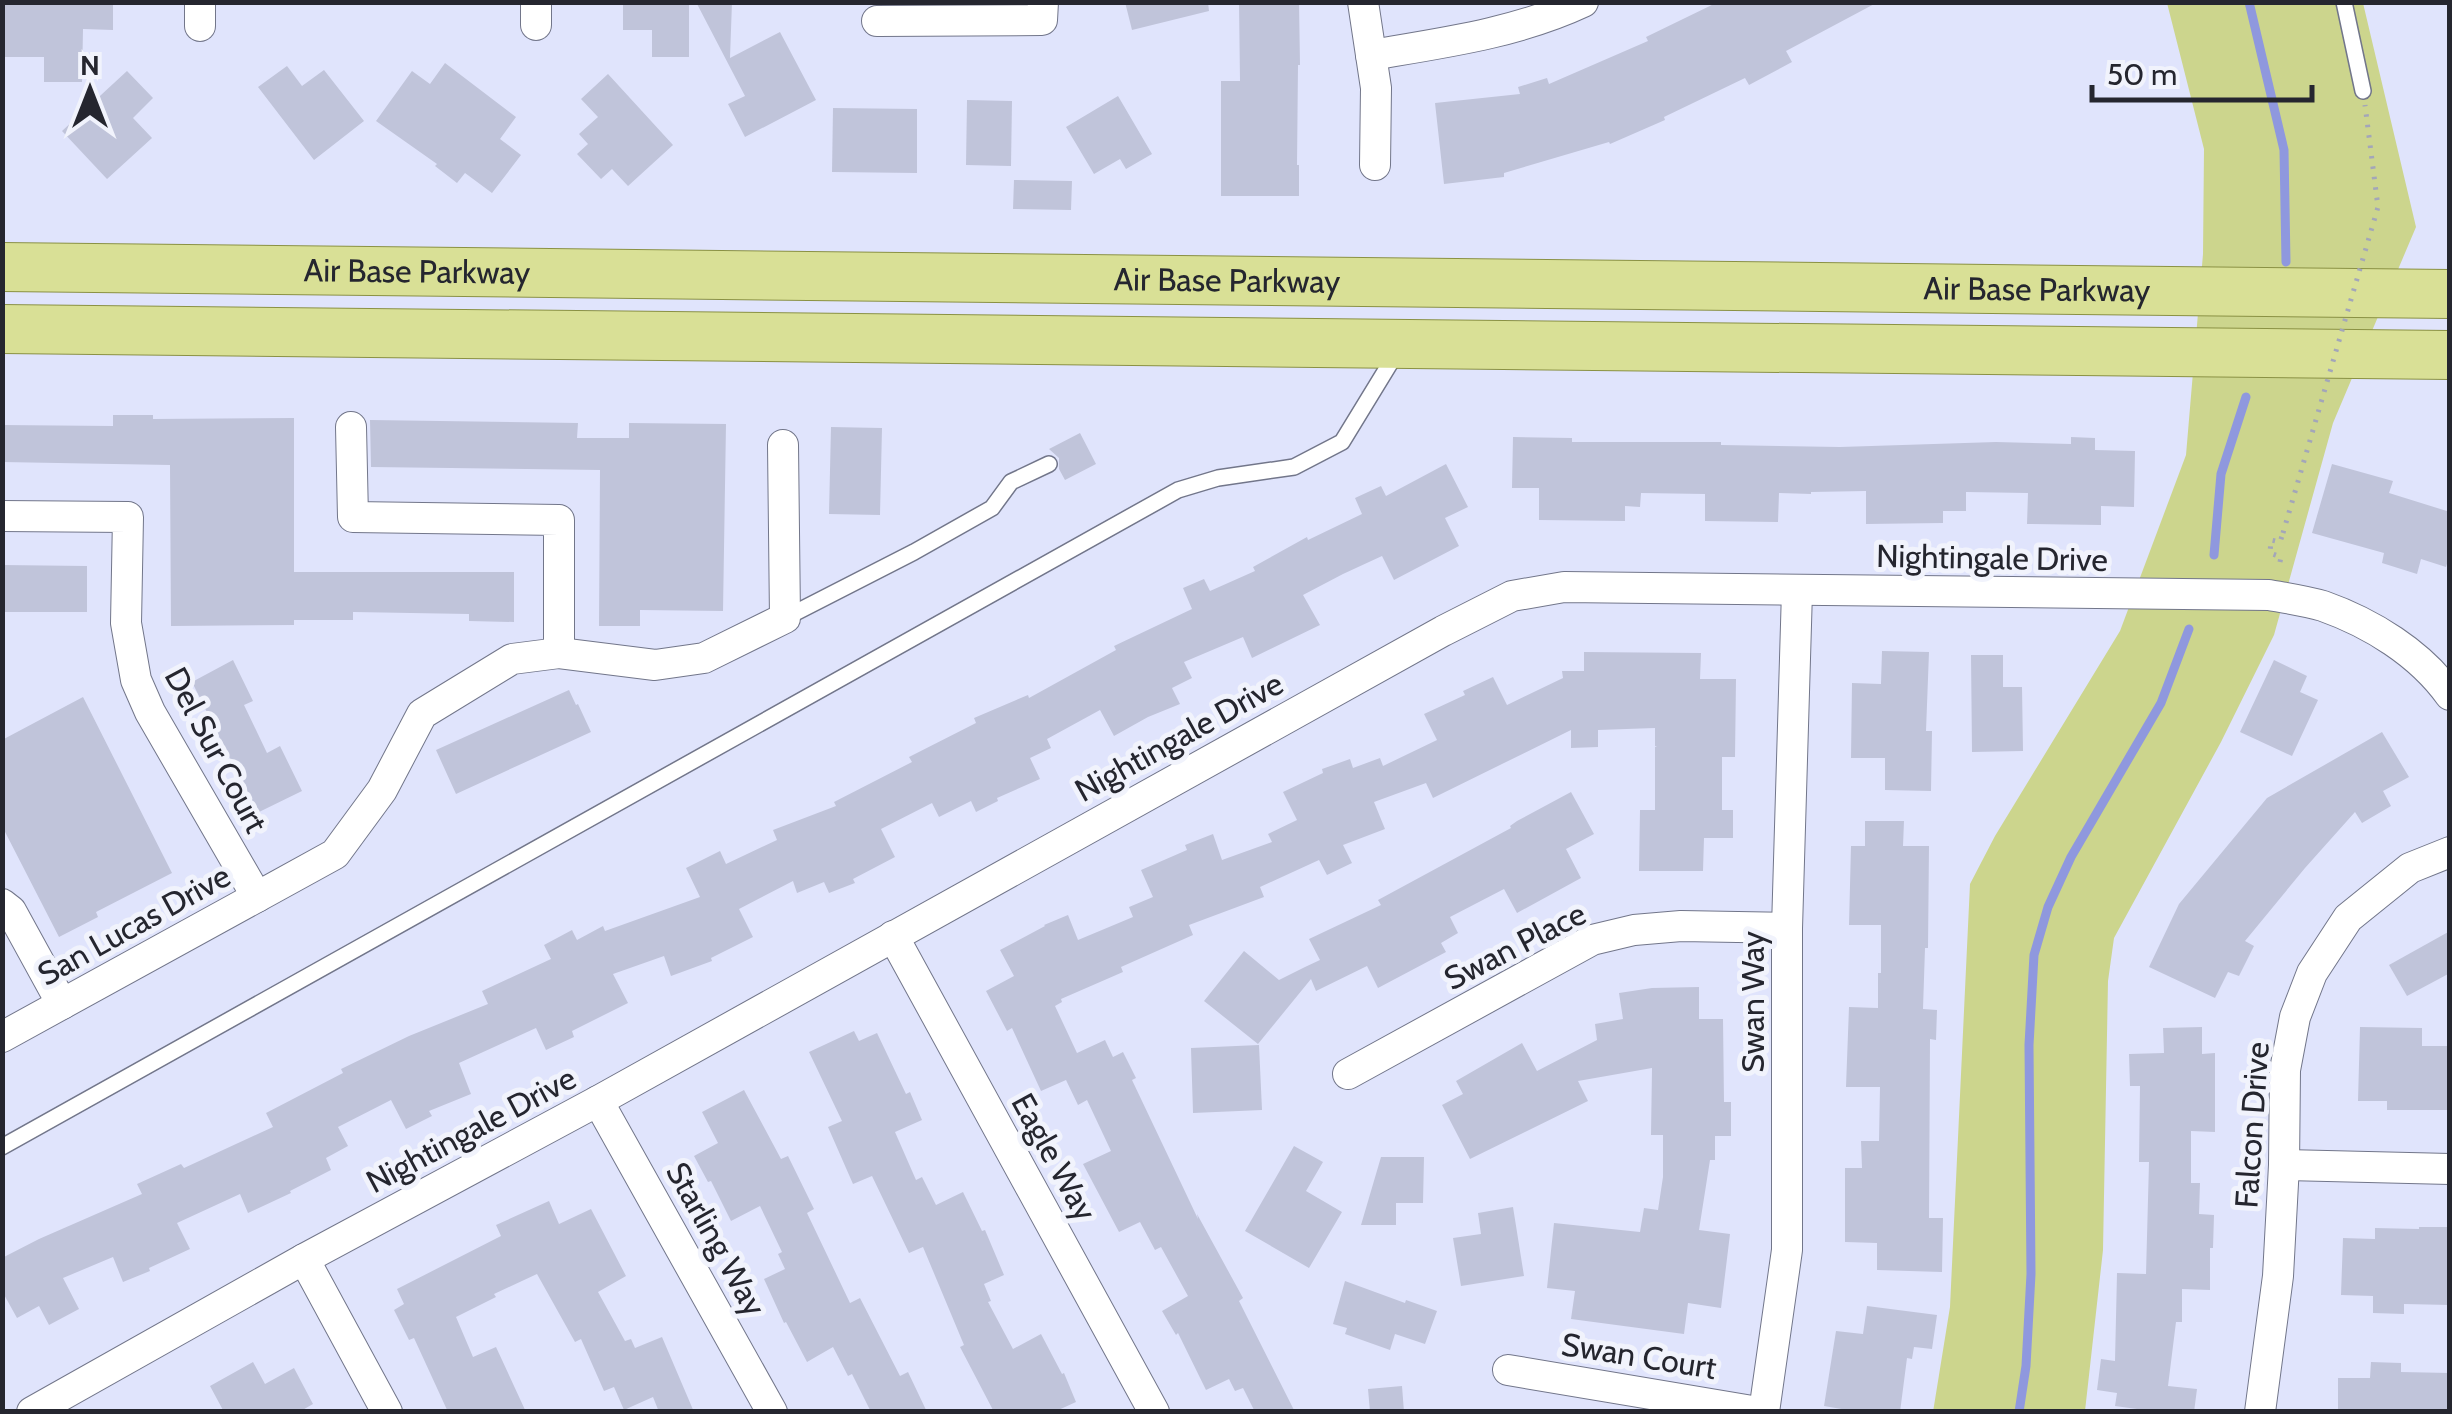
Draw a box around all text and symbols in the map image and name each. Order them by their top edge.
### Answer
north arrow [40,40,140,140]
scale bar [2092,40,2312,102]
text: N [80,48,100,82]
text: 50 m [2107,56,2177,93]
street label: Air Base Parkway [303,250,531,292]
street label: Air Base Parkway [1113,259,1341,301]
street label: Air Base Parkway [1923,268,2151,310]
street label: Nightingale Drive [1876,536,2108,579]
street label: Del Sur Court [157,661,276,839]
street label: Nightingale Drive [1068,663,1289,810]
street label: San Lucas Drive [31,856,237,993]
street label: Swan Place [1438,893,1592,998]
street label: Swan Way [1733,931,1772,1073]
street label: Falcon Drive [2226,1041,2277,1209]
street label: Nightingale Drive [359,1058,582,1201]
street label: Eagle Way [1003,1086,1105,1227]
street label: Starling Way [658,1155,775,1322]
street label: Swan Court [1559,1324,1720,1387]

